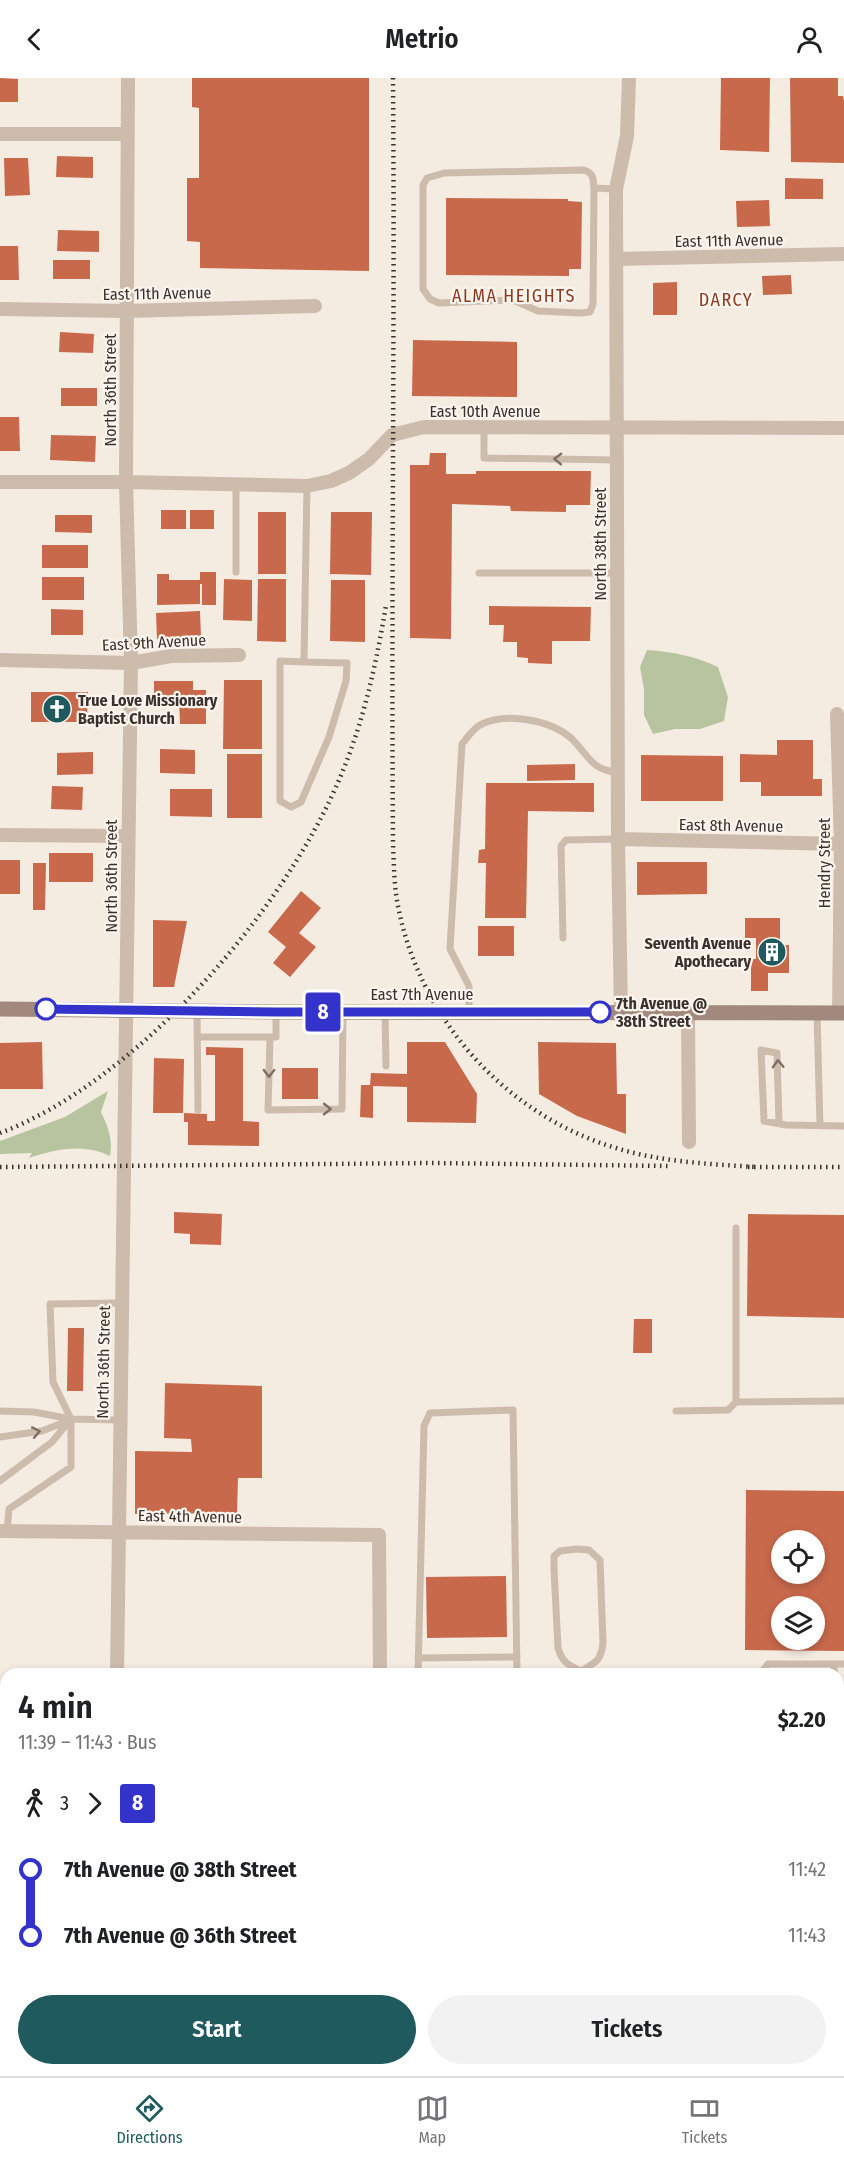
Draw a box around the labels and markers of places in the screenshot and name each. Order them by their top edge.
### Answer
place label: True Love Missionary Baptist Church [78,691,218,728]
church icon: True Love Missionary Baptist Church [41,693,73,725]
place label: Seventh Avenue Apothecary [644,934,751,971]
building icon: Seventh Avenue Apothecary [756,936,788,968]
place label: 7th Avenue @ 38th Street [615,994,707,1031]
unlabelled marker [35,998,57,1020]
marker: 7th Avenue @ 38th Street [589,1001,611,1023]

